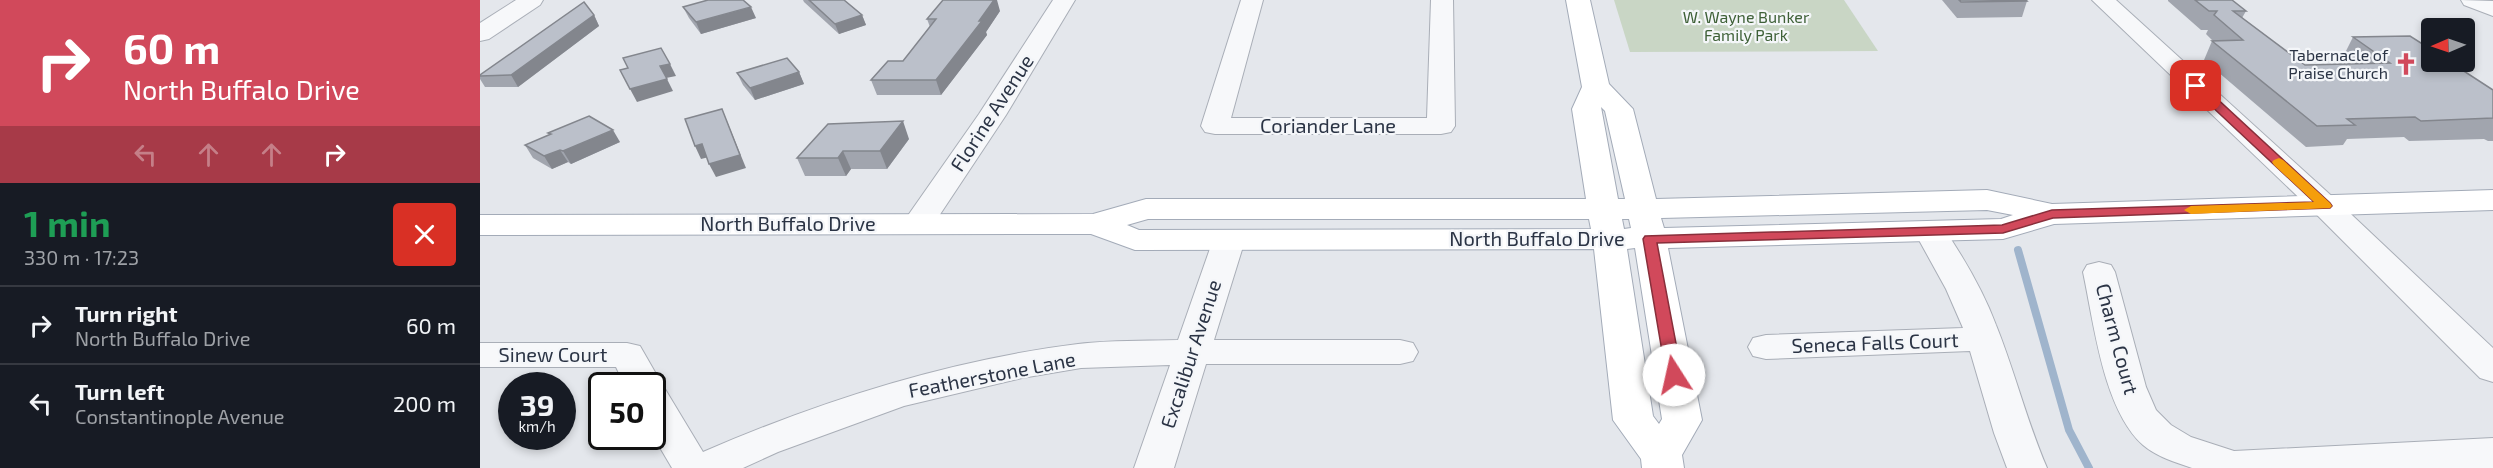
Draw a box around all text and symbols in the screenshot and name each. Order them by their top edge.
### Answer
park label: W. Wayne Bunker Family Park [1683,7,1810,44]
north arrow [2421,18,2475,72]
map controls [2421,18,2475,72]
text: 60 m [123,22,220,72]
icon: right [24,24,102,102]
place label: Tabernacle of Praise Church [2288,45,2389,82]
street label: Florine Avenue [944,50,1038,175]
church icon: Tabernacle of Praise Church [2393,51,2419,77]
pin [2170,60,2221,111]
icon: arrive [2179,69,2212,102]
text: North Buffalo Drive [123,73,360,105]
street label: Coriander Lane [1260,113,1396,137]
icon: left [129,138,162,171]
icon: ahead [192,138,225,171]
icon: ahead [255,138,288,171]
icon: right [318,138,351,171]
text: 1 min [24,201,111,244]
button: close [393,203,456,266]
street label: North Buffalo Drive [700,211,876,235]
street label: North Buffalo Drive [1449,226,1625,250]
text: 330 m · 17:23 [24,245,139,269]
street label: Excalibur Avenue [1155,276,1225,431]
street label: Charm Court [2092,281,2144,397]
text: Turn right [75,300,177,326]
icon: right [24,309,57,342]
text: 60 m [406,312,456,338]
text: North Buffalo Drive [75,326,250,350]
street label: Seneca Falls Court [1791,327,1959,357]
street label: Sinew Court [499,342,608,366]
position arrow [1642,343,1706,407]
street label: Featherstone Lane [906,346,1077,402]
speed limit sign: 50 [588,372,666,450]
text: Turn left [75,378,164,404]
text: 39 [520,386,554,422]
icon: left [24,387,57,420]
text: 200 m [393,390,456,416]
text: Constantinople Avenue [75,404,285,428]
text: km/h [518,417,556,435]

